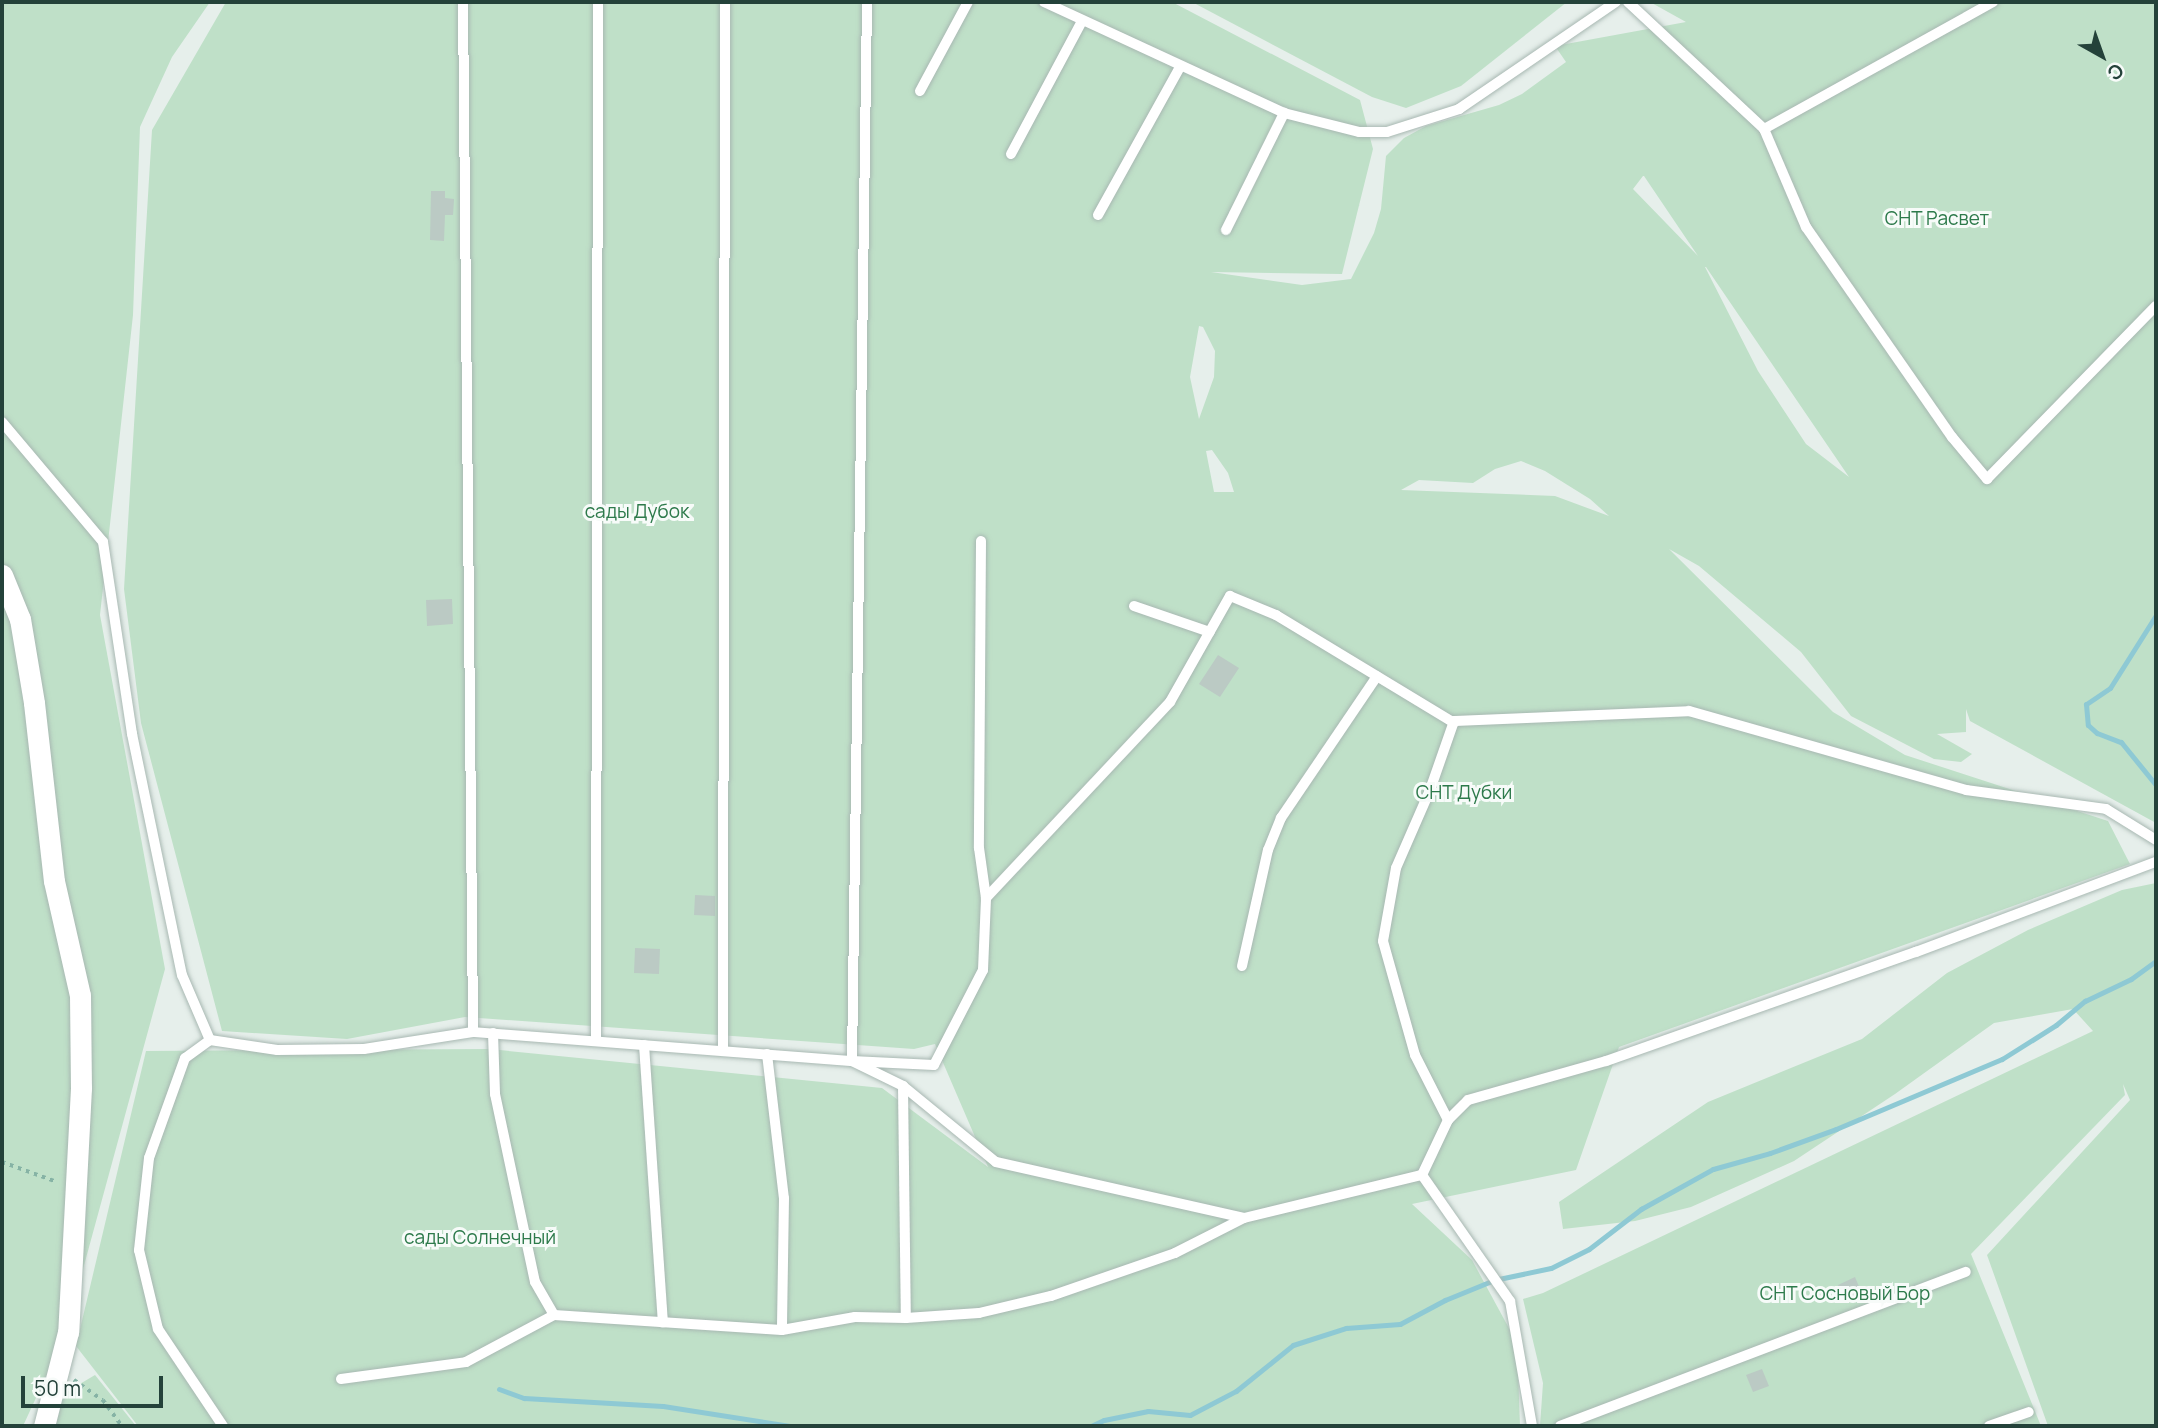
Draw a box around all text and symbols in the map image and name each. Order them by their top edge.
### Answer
north arrow [2067,21,2137,91]
text: С [2102,58,2129,87]
park label: СНТ Расвет [1884,208,1990,230]
park label: сады Дубок [585,501,689,523]
park label: СНТ Дубки [1415,782,1513,804]
park label: сады Солнечный [404,1227,556,1249]
park label: СНТ Сосновый Бор [1759,1283,1931,1305]
scale bar [24,1362,166,1406]
text: 50 m [34,1374,81,1402]

